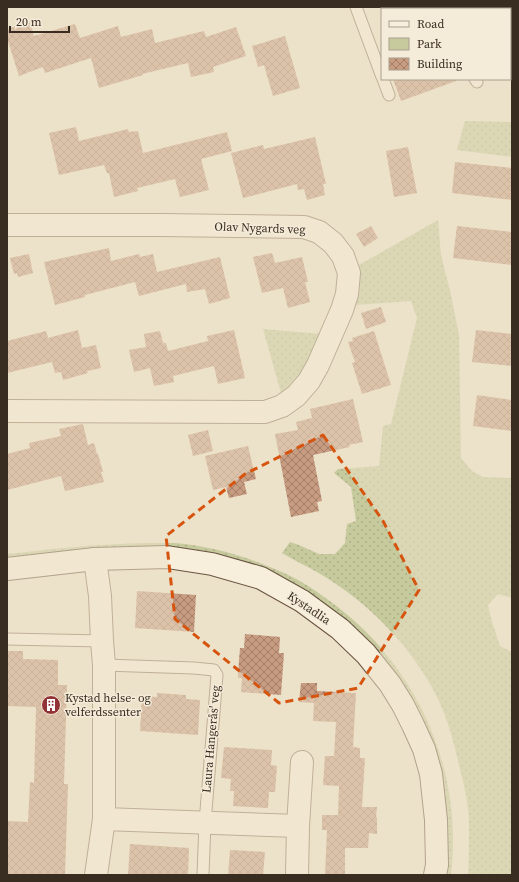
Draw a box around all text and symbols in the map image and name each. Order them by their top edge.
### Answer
scale bar [10,8,69,34]
legend [381,8,511,80]
text: 20 m [16,14,42,30]
text: Road [417,16,444,32]
text: Park [417,36,442,52]
text: Building [417,56,462,72]
street label: Olav Nygards veg [214,218,306,238]
street label: Kystadlia [284,588,334,629]
street label: Laura Hangerås' veg [198,685,224,793]
place label: Kystad helse- og velferdssenter [65,690,151,720]
building icon: Kystad helse- og velferdssenter [40,694,62,716]

